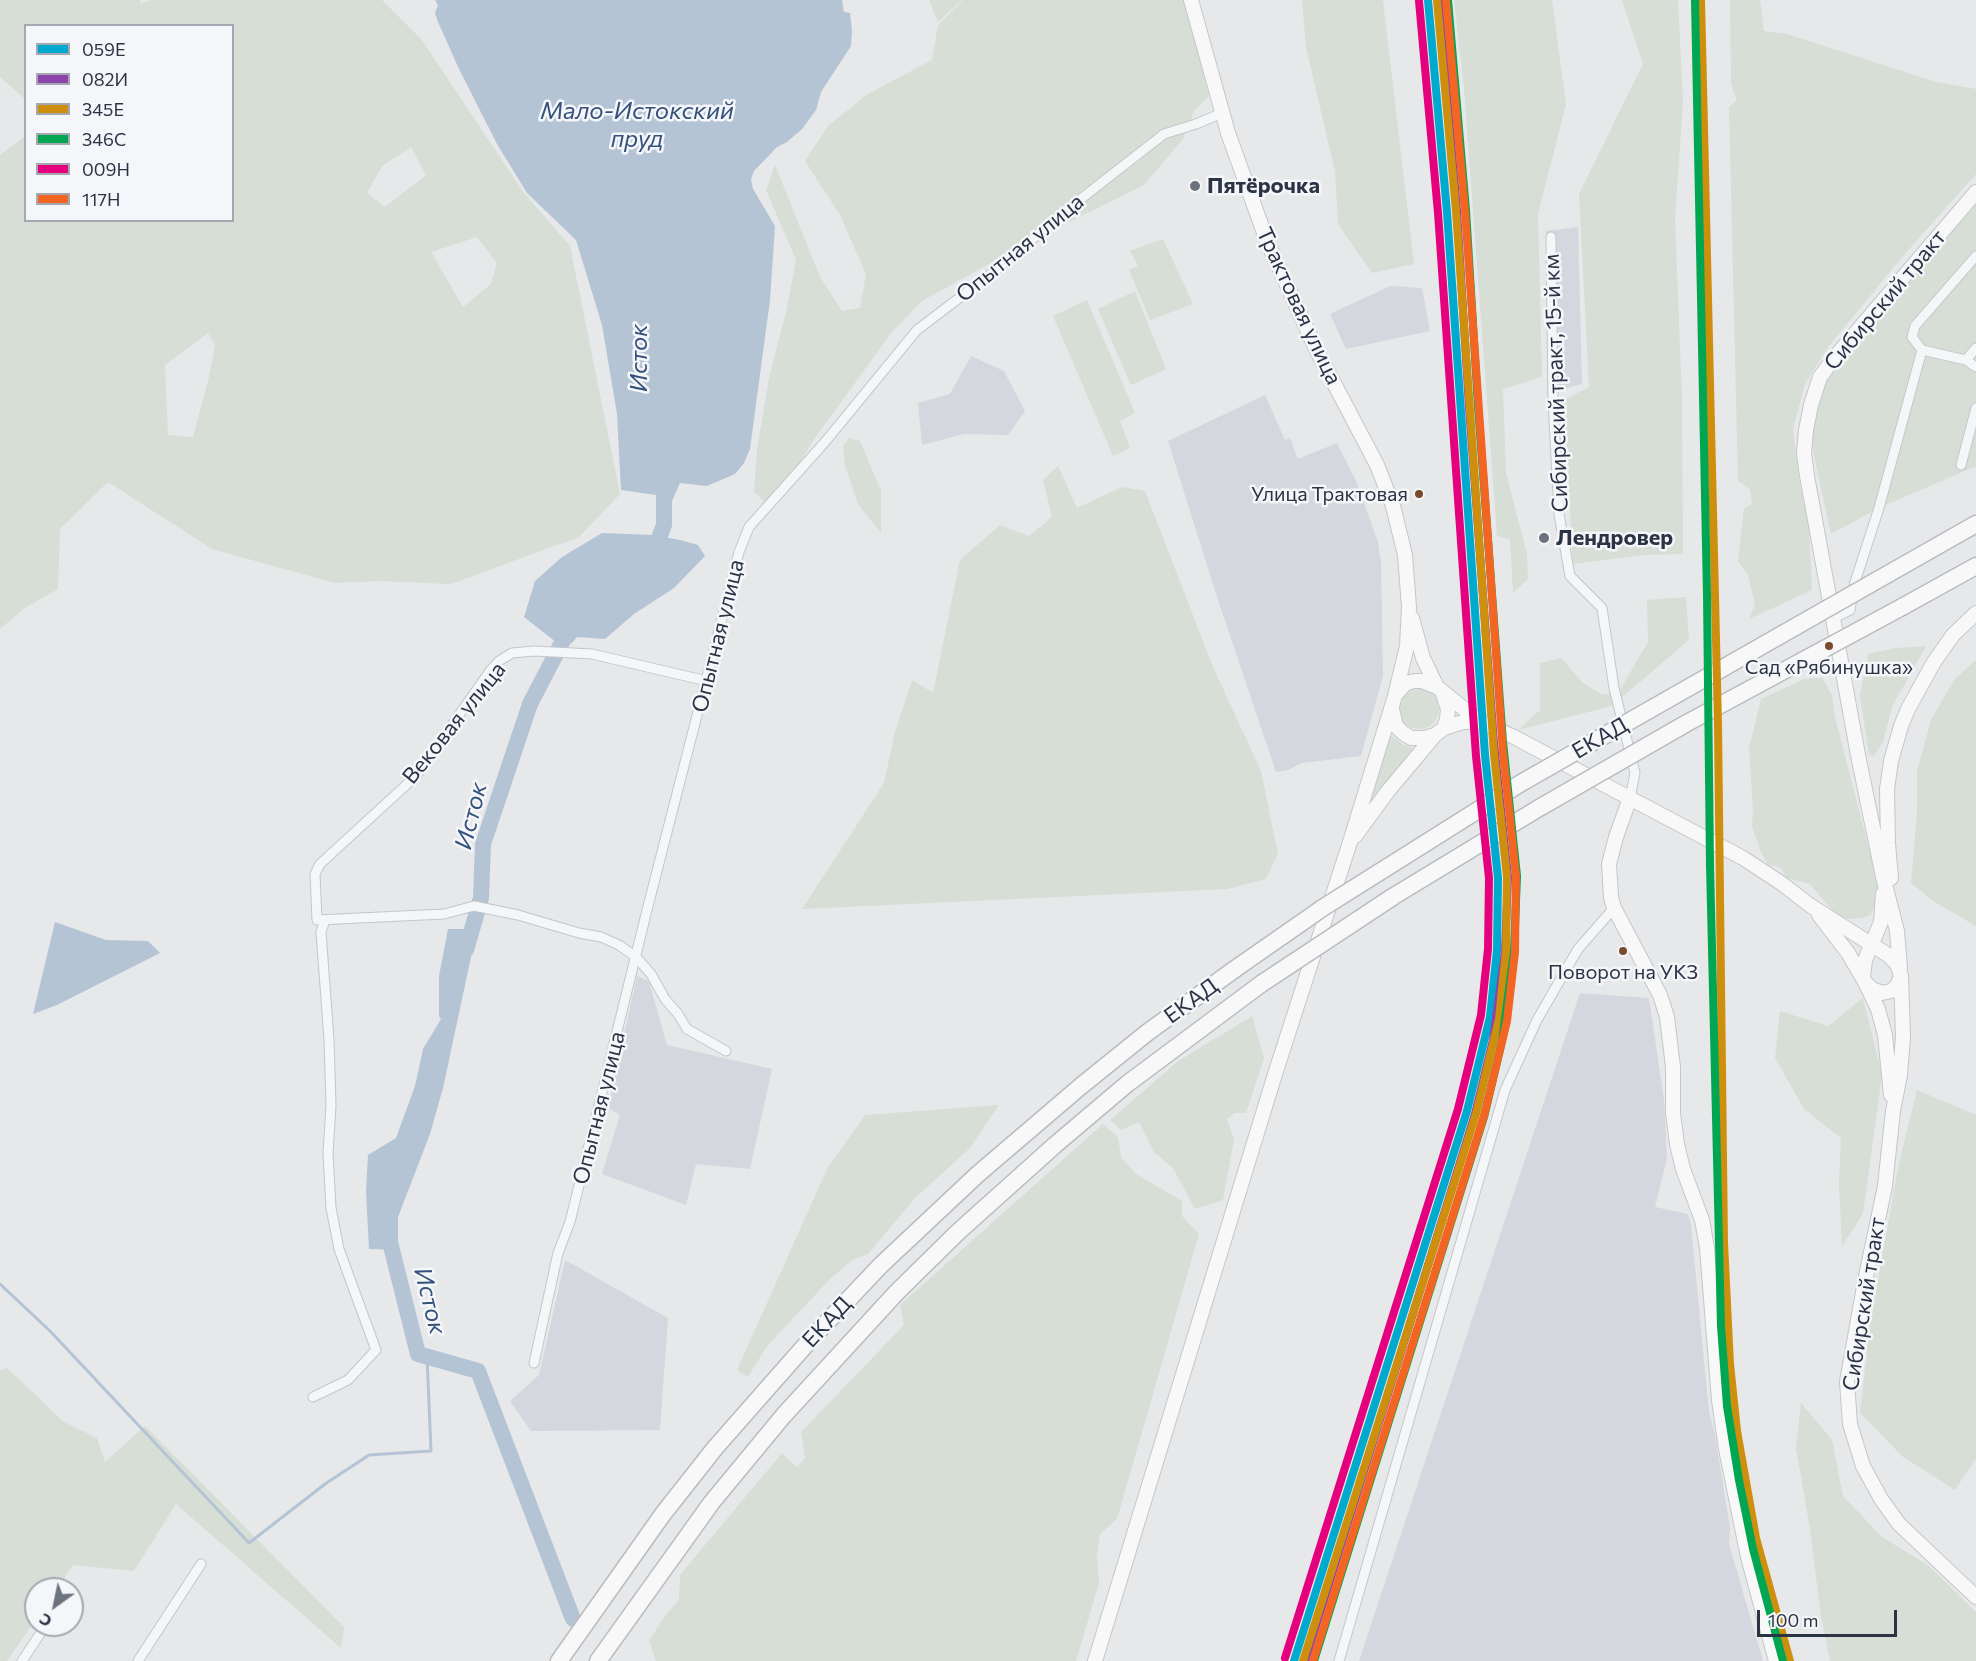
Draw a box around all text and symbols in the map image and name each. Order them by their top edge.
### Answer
legend [24,24,234,222]
text: 059Е [82,38,126,60]
text: 082И [82,68,128,90]
water label: Мало-Истокский пруд [540,97,734,153]
text: 345Е [82,98,124,120]
text: 346С [82,128,126,150]
text: 009Н [82,158,130,180]
place label: Пятёрочка [1207,173,1320,199]
marker: Пятёрочка [1188,179,1202,193]
text: 117Н [82,188,120,210]
street label: Опытная улица [951,188,1089,308]
street label: Трактовая улица [1251,223,1347,389]
street label: Сибирский тракт [1819,224,1951,376]
street label: Сибирский тракт, 15-й км [1538,253,1574,513]
water label: Исток [625,324,653,392]
place label: Улица Трактовая [1251,482,1408,506]
marker: Улица Трактовая [1413,488,1425,500]
place label: Лендровер [1556,525,1673,551]
marker: Лендровер [1537,531,1551,545]
street label: Опытная улица [686,557,750,715]
marker: Сад «Рябинушка» [1823,640,1835,652]
place label: Сад «Рябинушка» [1745,655,1913,679]
street label: Вековая улица [397,657,511,789]
street label: ЕКАД [1567,712,1633,764]
water label: Исток [449,779,493,853]
marker: Поворот на УКЗ [1617,945,1629,957]
place label: Поворот на УКЗ [1548,960,1698,984]
street label: ЕКАД [1159,973,1223,1029]
street label: Опытная улица [567,1029,631,1187]
street label: Сибирский тракт [1837,1215,1891,1393]
water label: Исток [408,1264,452,1338]
street label: ЕКАД [797,1291,857,1353]
north arrow [24,1577,84,1637]
scale bar [1760,1598,1900,1636]
text: 100 m [1768,1609,1818,1631]
text: С [35,1610,55,1632]

